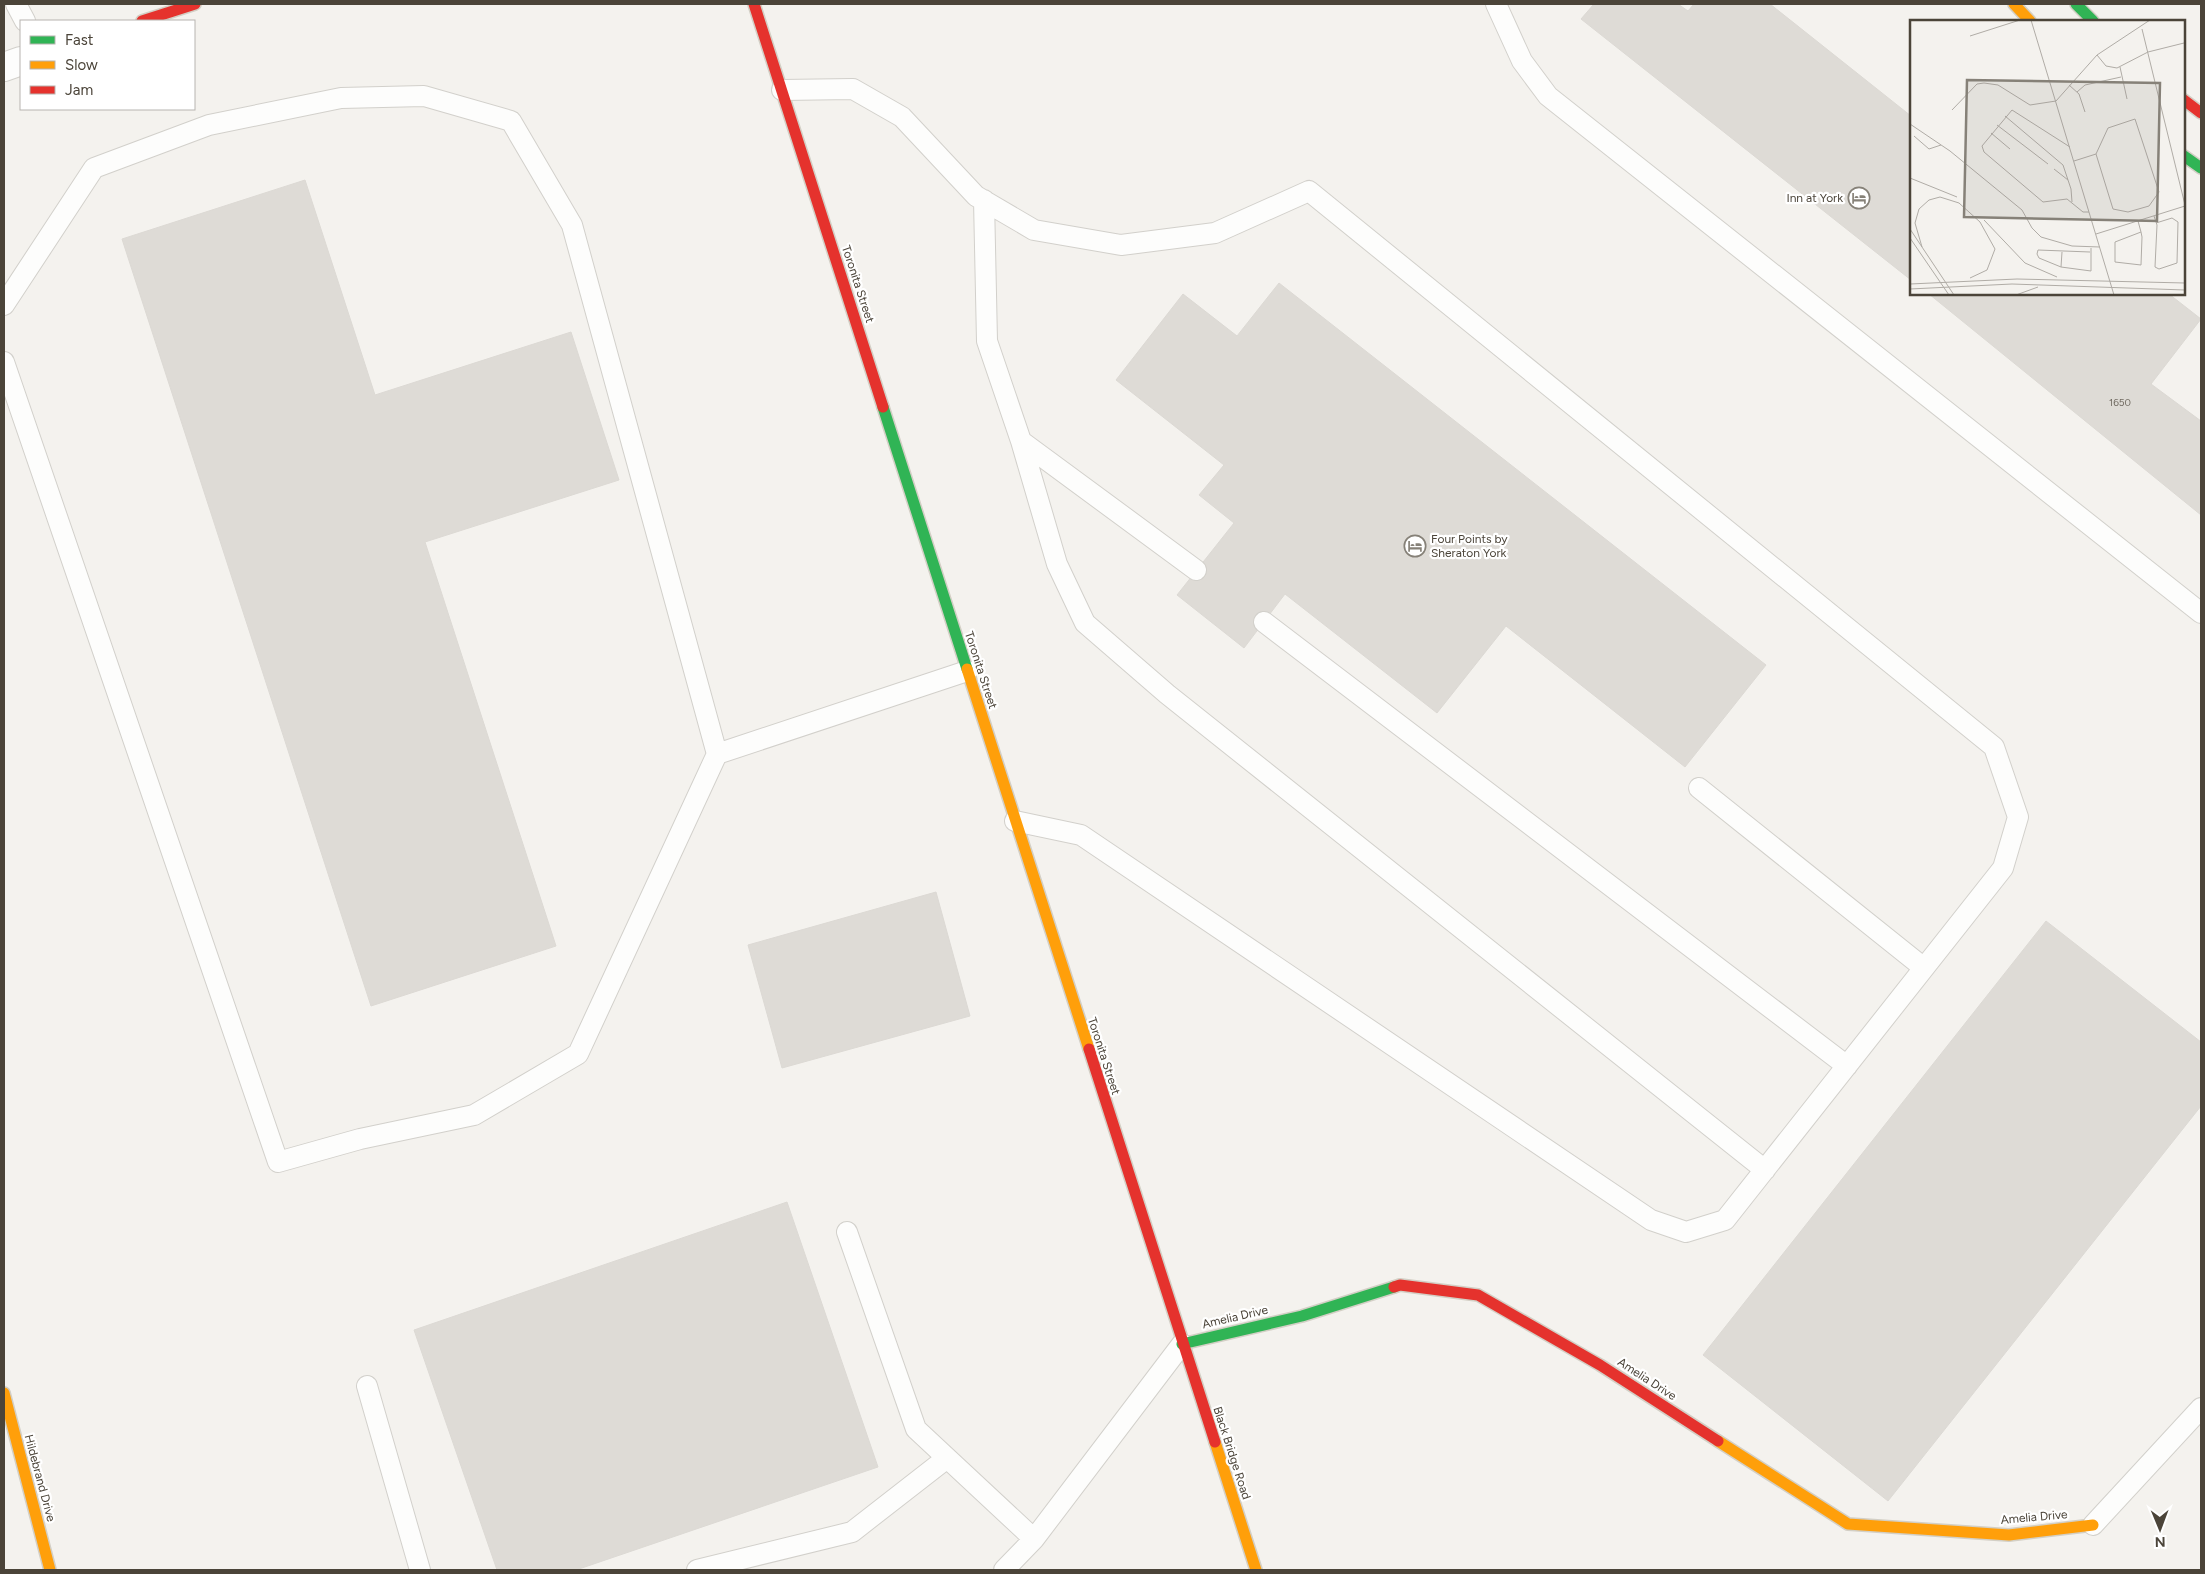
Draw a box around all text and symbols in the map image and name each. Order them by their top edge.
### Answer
legend [20,20,195,110]
inset map [1910,20,2185,295]
text: Fast [65,31,94,49]
text: Slow [65,56,98,74]
text: Jam [65,81,93,99]
hotel icon: Inn at York [1847,186,1871,210]
place label: Inn at York [1786,191,1843,205]
street label: Toronita Street [839,244,877,325]
house number: 1650 [2109,396,2131,409]
place label: Four Points by Sheraton York [1431,532,1508,560]
hotel icon: Four Points by Sheraton York [1403,534,1427,558]
street label: Toronita Street [962,630,1000,711]
street label: Toronita Street [1085,1016,1123,1097]
street label: Amelia Drive [1201,1303,1270,1331]
street label: Amelia Drive [1615,1355,1679,1403]
street label: Black Bridge Road [1210,1405,1254,1501]
street label: Hildebrand Drive [22,1433,58,1524]
north arrow [2135,1504,2185,1554]
street label: Amelia Drive [2000,1507,2068,1527]
text: N [2155,1533,2166,1550]

